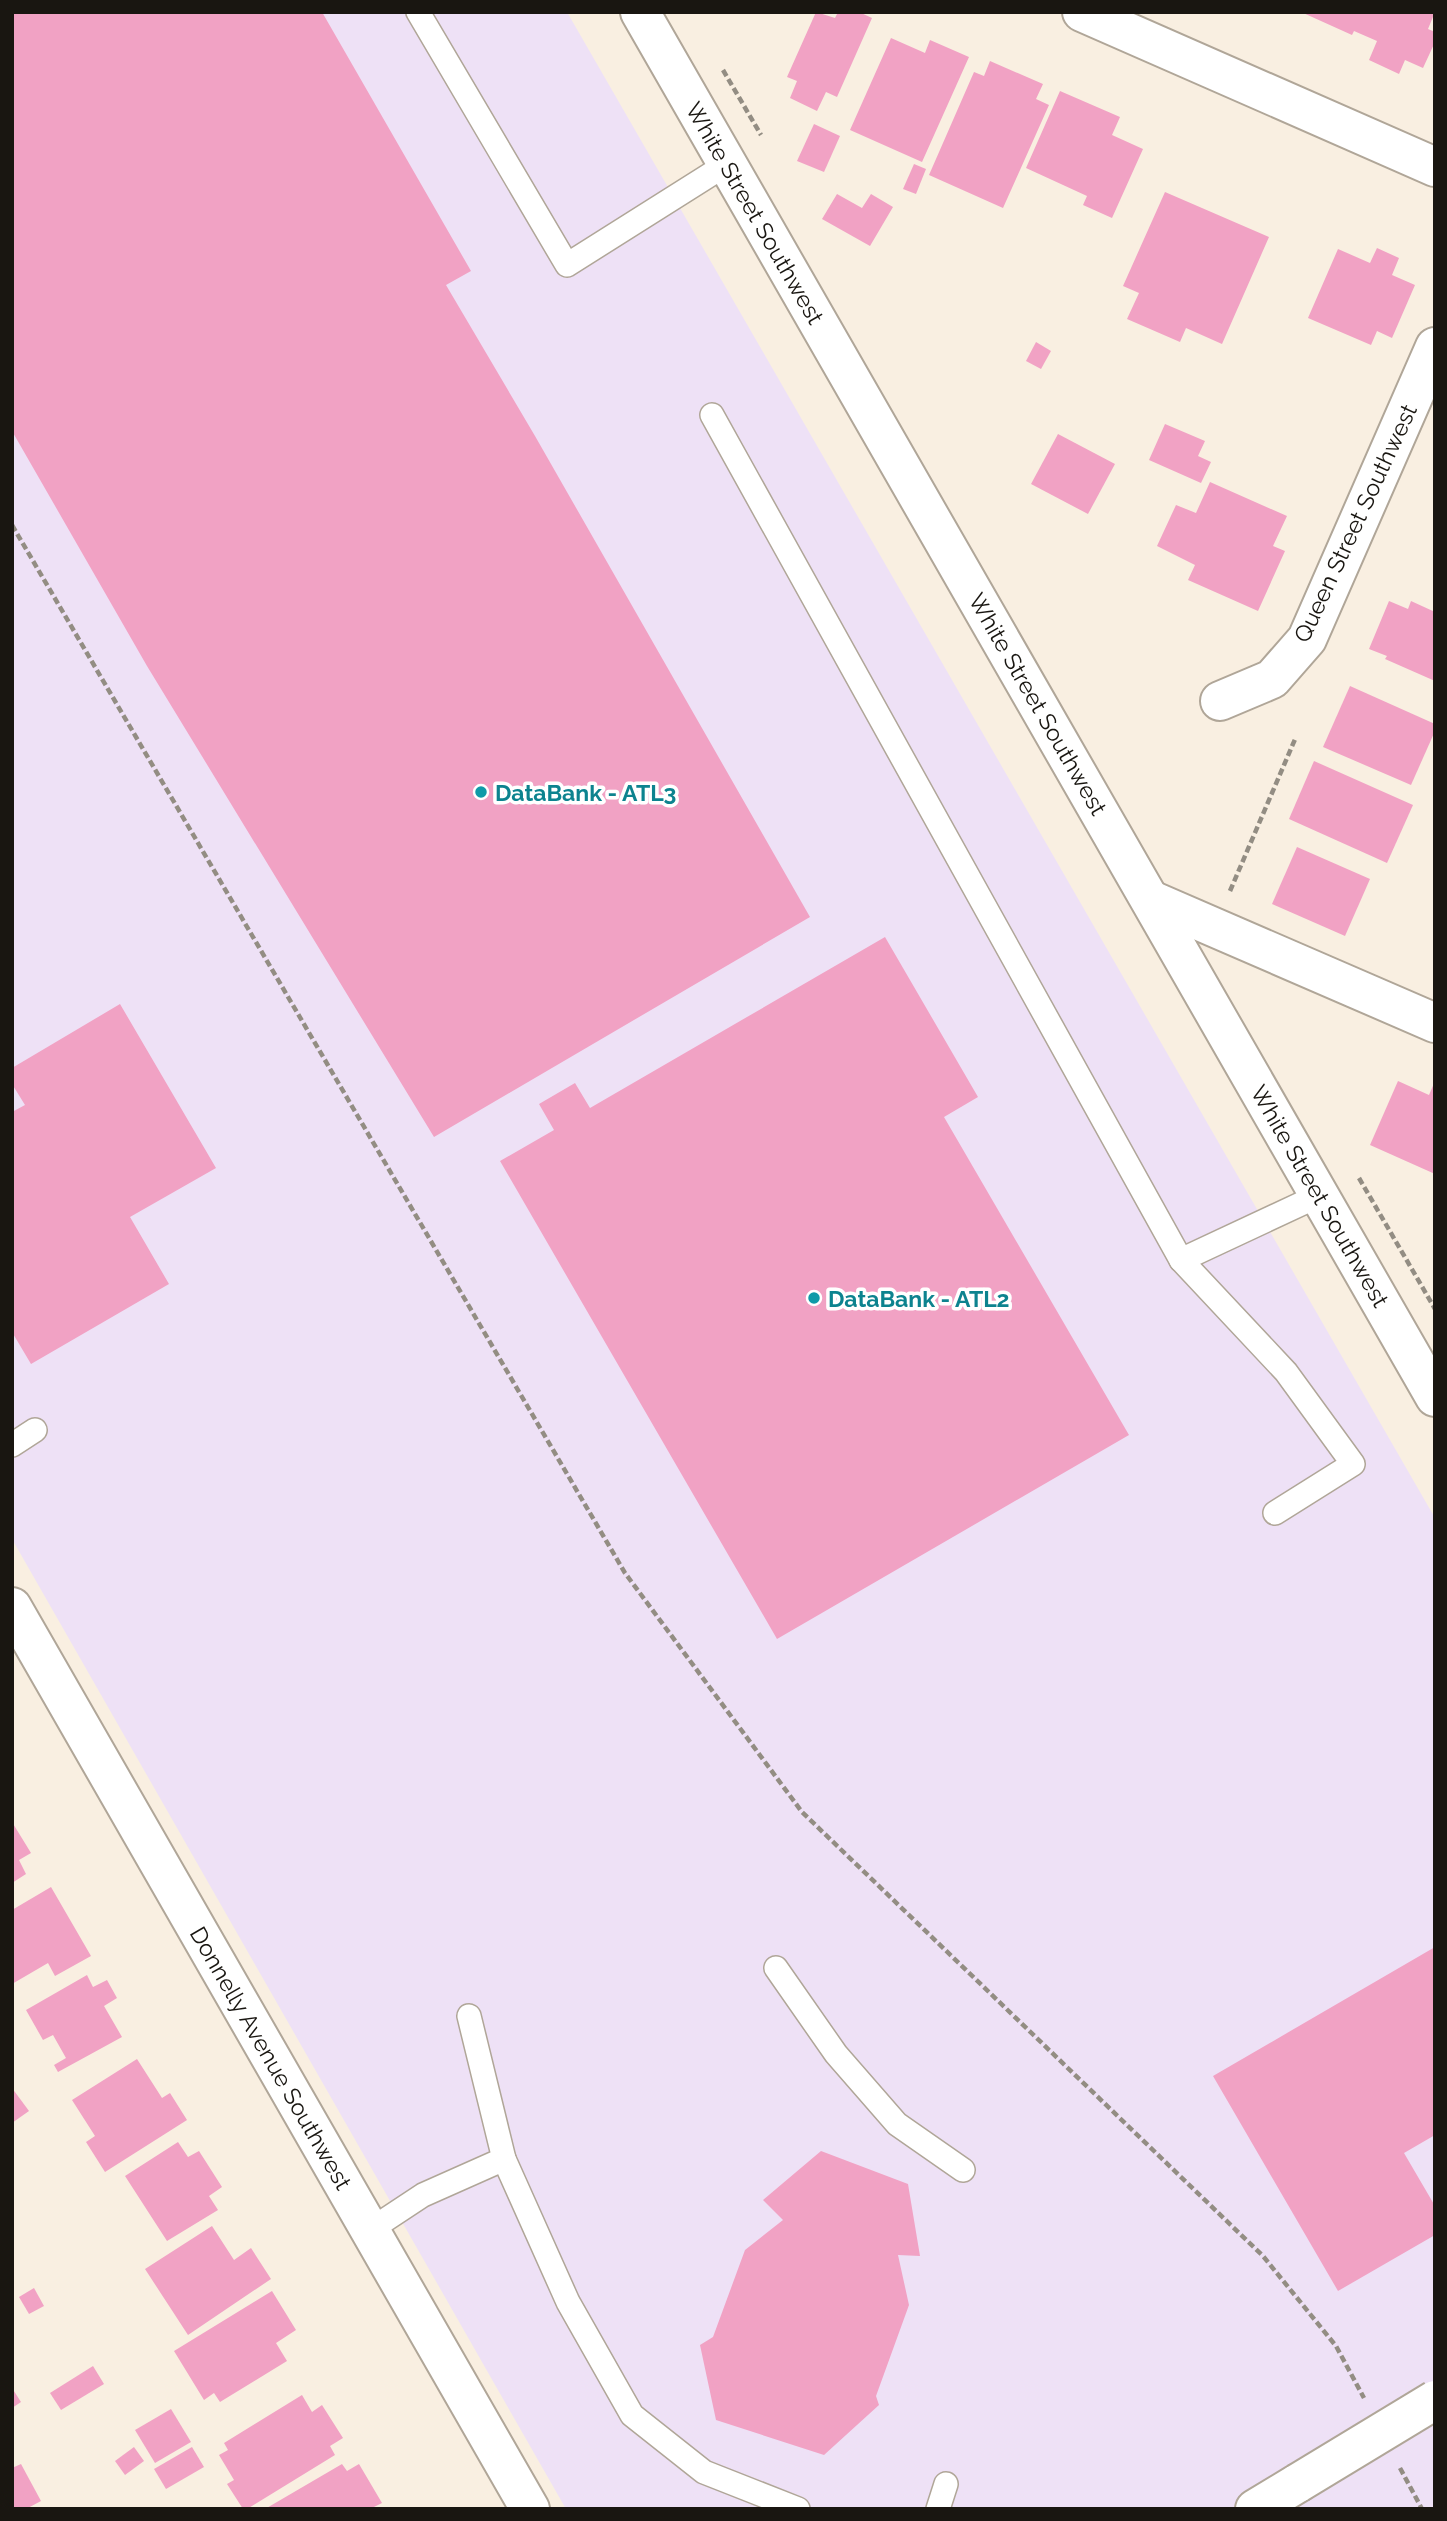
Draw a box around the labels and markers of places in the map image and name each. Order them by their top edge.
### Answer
place label: DataBank - ATL3 [495,779,676,806]
marker: DataBank - ATL3 [473,784,489,800]
place label: DataBank - ATL2 [828,1285,1010,1312]
marker: DataBank - ATL2 [806,1290,822,1306]

